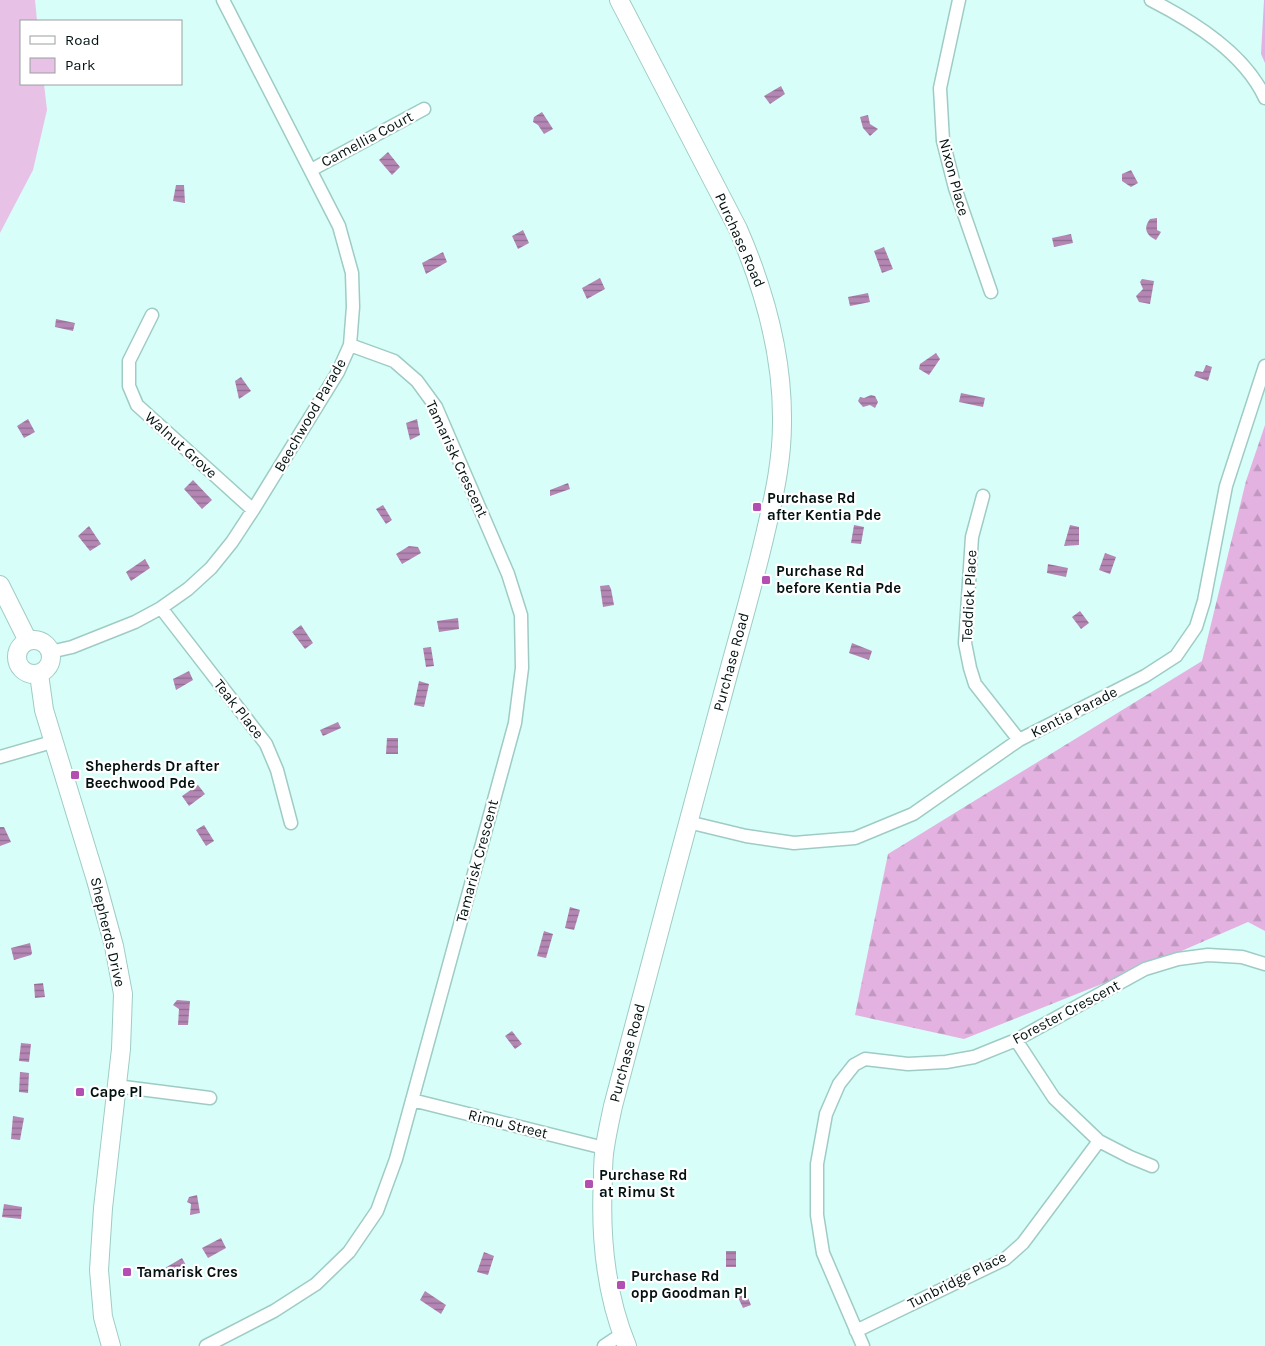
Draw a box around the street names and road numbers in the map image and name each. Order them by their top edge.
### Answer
street label: Camellia Court [318,107,416,171]
street label: Nixon Place [935,136,973,218]
street label: Purchase Road [711,190,769,290]
street label: Beechwood Parade [270,355,350,475]
street label: Tamarisk Crescent [422,398,492,521]
street label: Walnut Grove [141,408,221,482]
street label: Teddick Place [958,549,980,643]
street label: Purchase Road [709,611,753,713]
street label: Teak Place [210,676,268,742]
street label: Kentia Parade [1028,682,1120,742]
street label: Tamarisk Crescent [452,797,502,925]
street label: Shepherds Drive [87,875,129,989]
street label: Forester Crescent [1009,976,1123,1048]
street label: Purchase Road [605,1002,649,1104]
street label: Rimu Street [466,1105,550,1143]
street label: Tunbridge Place [905,1247,1009,1313]

